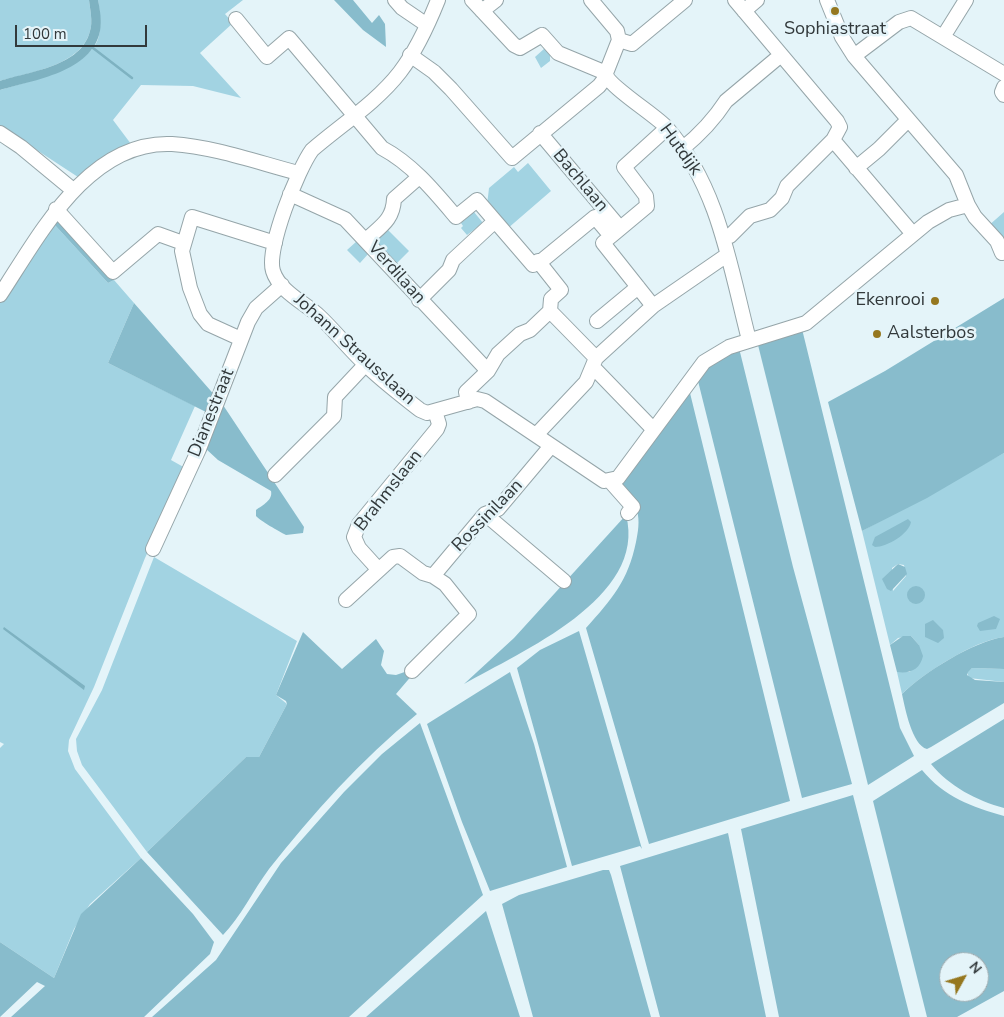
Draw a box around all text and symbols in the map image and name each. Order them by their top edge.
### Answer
marker: Sophiastraat [829,5,841,17]
scale bar [18,15,150,47]
place label: Sophiastraat [784,19,886,41]
text: 100 m [23,24,67,44]
street label: Hutdijk [654,120,706,180]
street label: Bachlaan [548,145,612,217]
street label: Verdilaan [362,237,430,309]
street label: Johann Strausslaan [289,290,419,410]
place label: Ekenrooi [855,290,925,312]
marker: Ekenrooi [929,295,941,307]
place label: Aalsterbos [887,323,975,345]
marker: Aalsterbos [871,328,883,340]
street label: Dianestraat [184,366,240,460]
street label: Brahmslaan [351,446,427,536]
street label: Rossinilaan [448,475,528,557]
north arrow [939,952,989,1002]
text: N [965,958,986,978]

